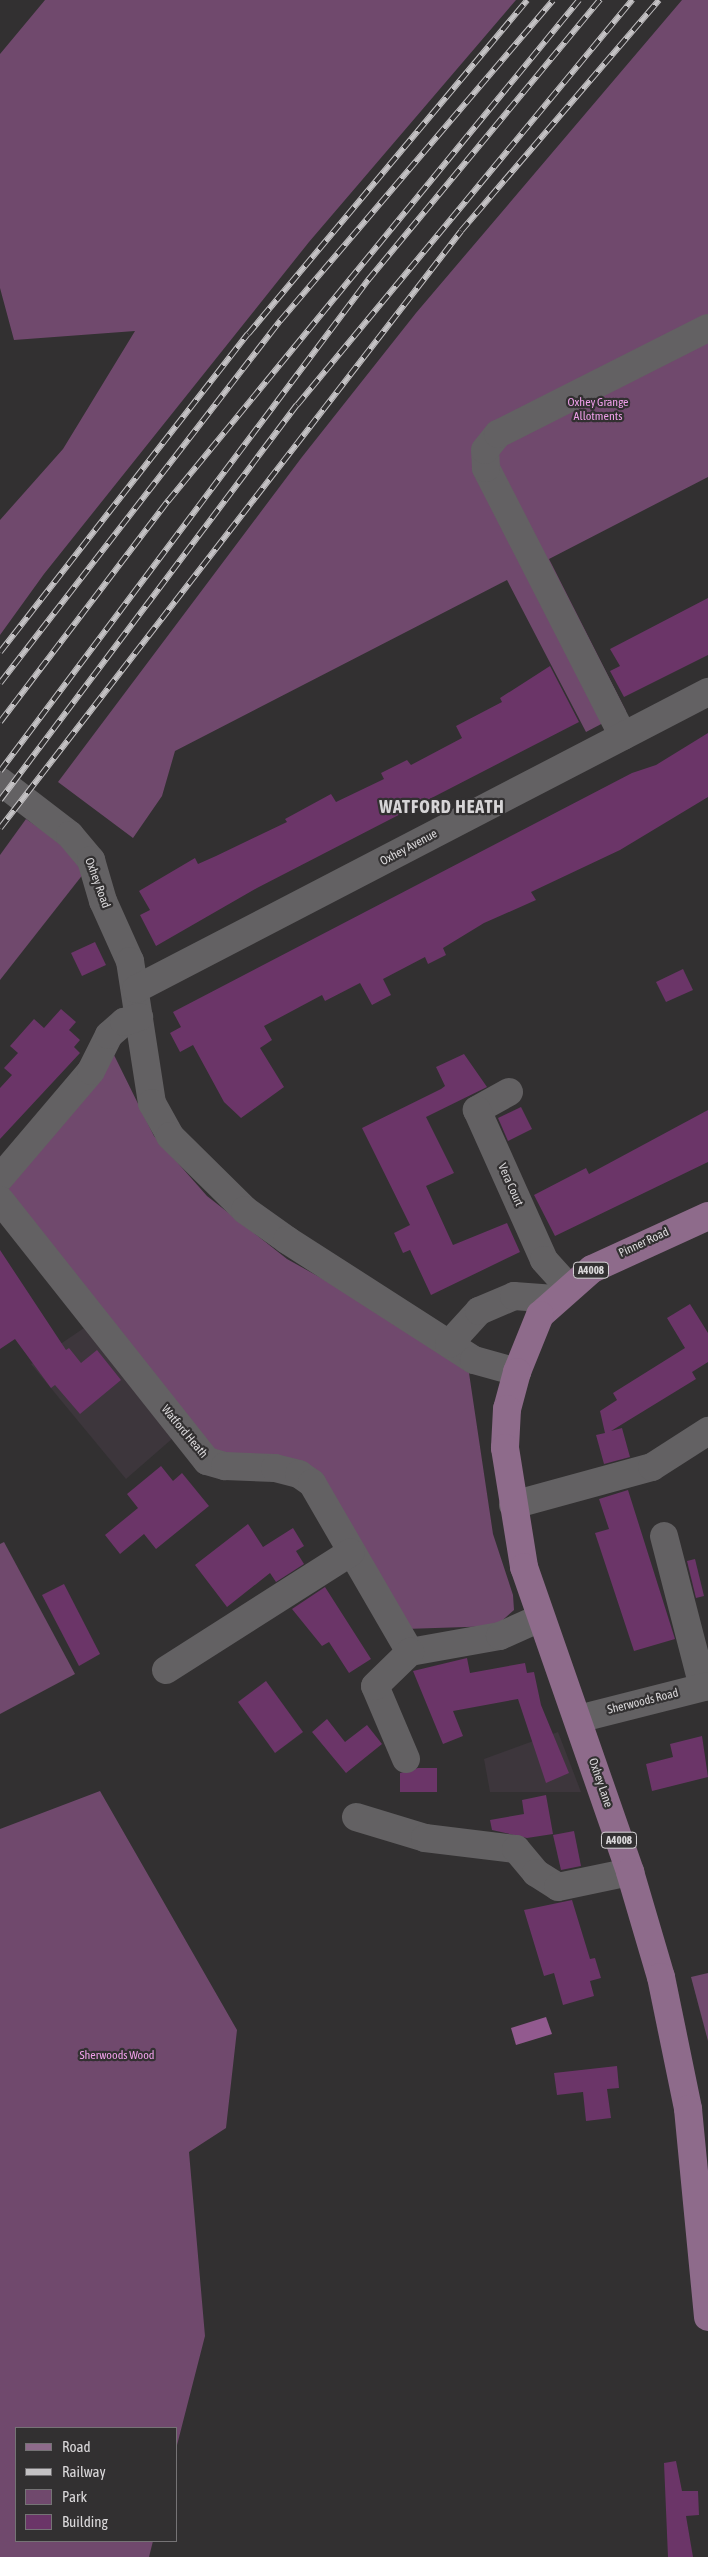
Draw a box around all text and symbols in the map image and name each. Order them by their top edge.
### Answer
park label: Oxhey Grange Allotments [567,396,629,424]
district label: WATFORD HEATH [378,796,506,818]
street label: Oxhey Avenue [378,827,440,869]
street label: Oxhey Road [81,856,113,910]
street label: Vera Court [494,1161,526,1209]
street label: Pinner Road [617,1225,671,1261]
road number: A4008 [572,1262,610,1278]
street label: Watford Heath [158,1403,210,1461]
street label: Sherwoods Road [606,1686,680,1718]
street label: Oxhey Lane [585,1757,615,1809]
road number: A4008 [600,1832,638,1848]
park label: Sherwoods Wood [79,2049,155,2063]
legend [15,2427,178,2542]
text: Road [62,2438,91,2455]
text: Railway [62,2463,106,2480]
text: Park [62,2488,87,2505]
text: Building [62,2513,108,2530]

